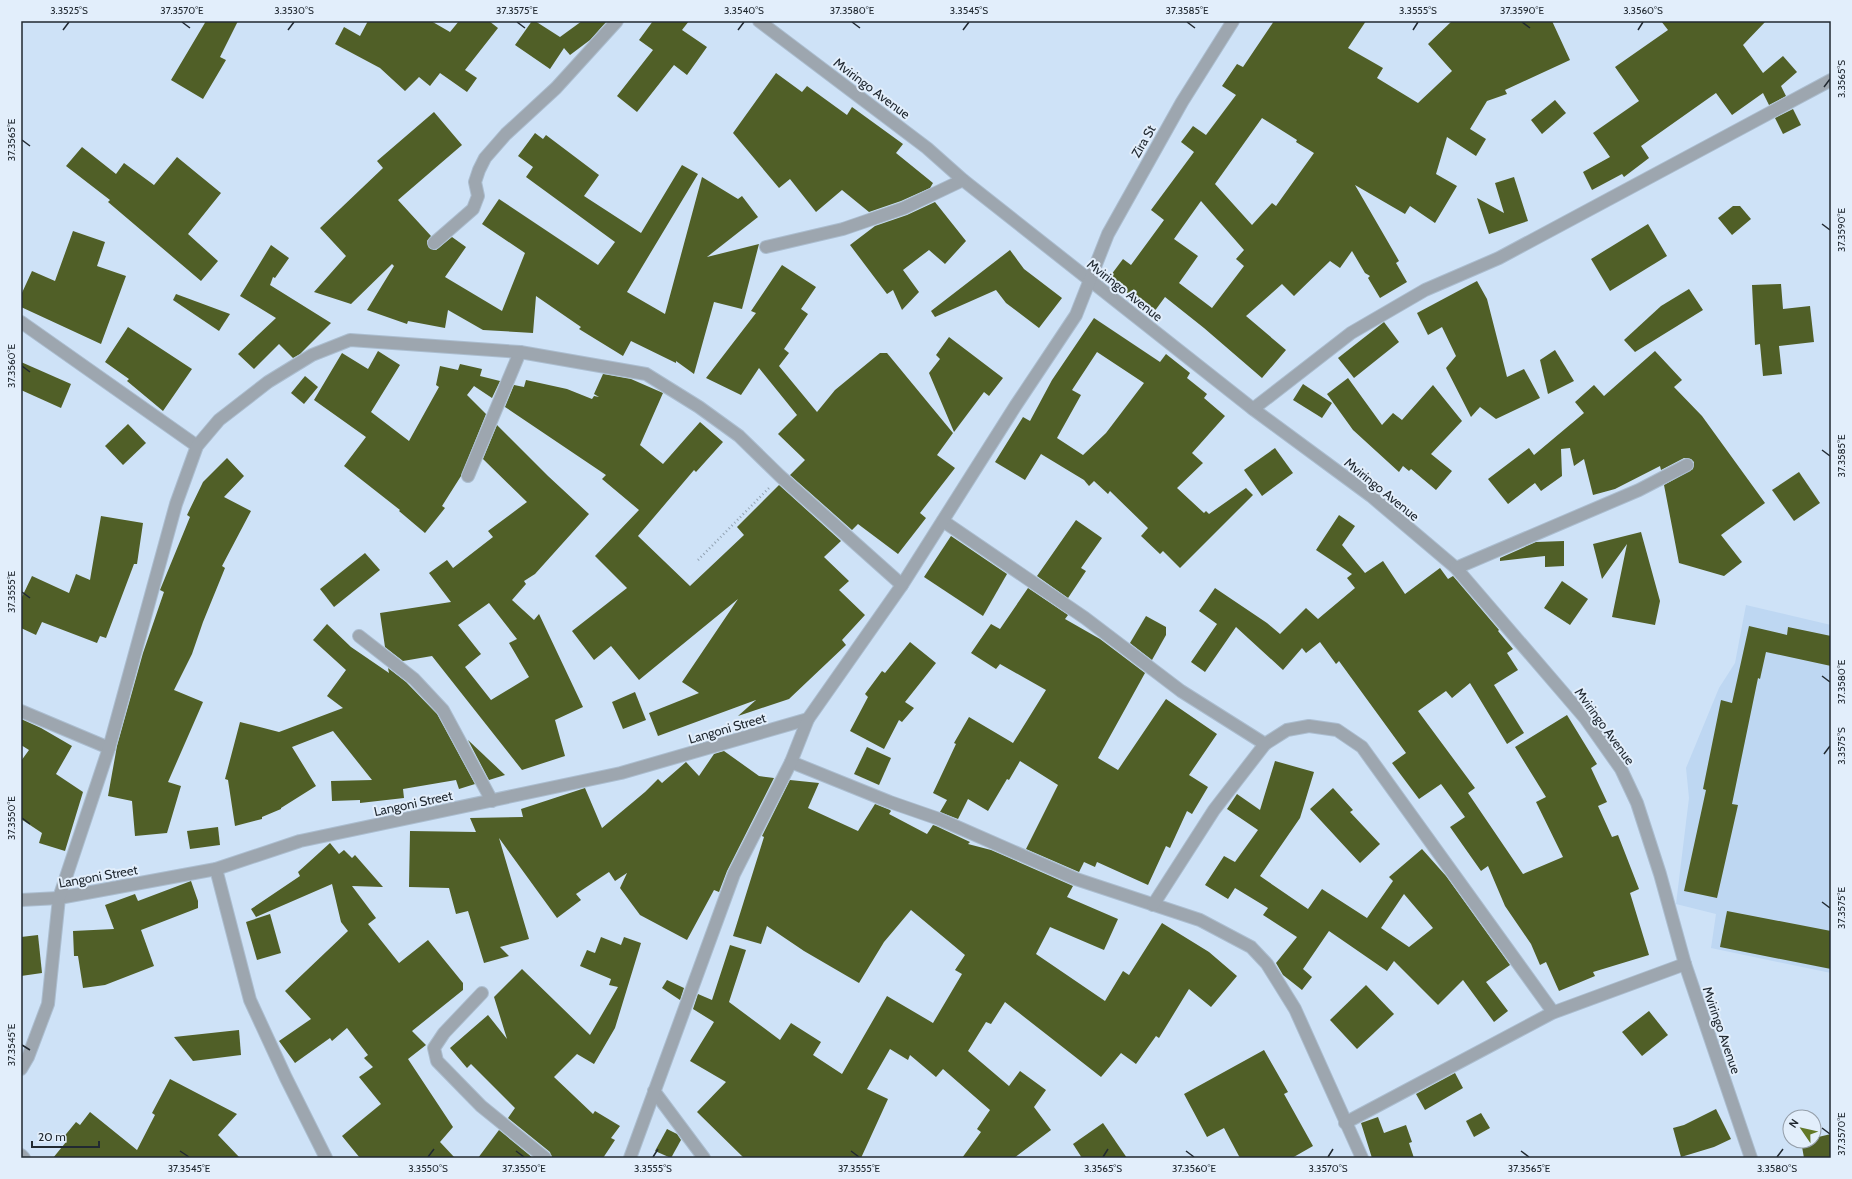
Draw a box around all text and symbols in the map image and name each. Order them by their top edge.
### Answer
text: 3.3525°S [50,4,88,17]
text: 37.3570°E [160,4,204,17]
text: 3.3530°S [274,4,314,17]
text: 37.3575°E [496,4,538,17]
text: 3.3540°S [724,4,764,17]
text: 37.3580°E [830,4,875,17]
text: 3.3545°S [950,4,988,17]
text: 37.3585°E [1166,4,1209,17]
text: 3.3555°S [1399,4,1437,17]
text: 37.3590°E [1500,4,1544,17]
text: 3.3560°S [1623,4,1663,17]
street label: Mviringo Avenue [831,54,914,122]
text: 3.3565°S [1835,60,1848,98]
text: 37.3565°E [5,118,18,161]
street label: Zira St [1127,121,1159,160]
text: 37.3590°E [1835,208,1848,252]
street label: Mviringo Avenue [1084,256,1166,325]
text: 37.3560°E [5,344,18,388]
text: 37.3585°E [1835,434,1848,477]
street label: Mviringo Avenue [1341,454,1423,524]
text: 37.3555°E [5,570,18,613]
text: 37.3580°E [1835,659,1848,704]
street label: Mviringo Avenue [1572,684,1639,768]
street label: Langoni Street [686,709,768,747]
text: 3.3575°S [1835,727,1848,765]
street label: Langoni Street [372,787,454,819]
text: 37.3550°E [5,796,18,840]
street label: Langoni Street [57,861,139,891]
text: 37.3575°E [1835,887,1848,929]
street label: Mviringo Avenue [1700,984,1745,1076]
text: 37.3545°E [5,1023,18,1066]
north arrow [1782,1109,1822,1149]
text: 37.3570°E [1835,1112,1848,1156]
text: N [1786,1116,1802,1131]
scale bar [32,1123,99,1149]
text: 20 m [38,1129,66,1144]
text: 37.3545°E [168,1162,211,1175]
text: 3.3550°S [408,1162,448,1175]
text: 37.3550°E [502,1162,546,1175]
text: 3.3555°S [634,1162,672,1175]
text: 37.3555°E [838,1162,881,1175]
text: 3.3565°S [1084,1162,1122,1175]
text: 37.3560°E [1172,1162,1216,1175]
text: 3.3570°S [1309,1162,1348,1175]
text: 37.3565°E [1508,1162,1551,1175]
text: 3.3580°S [1757,1162,1797,1175]

